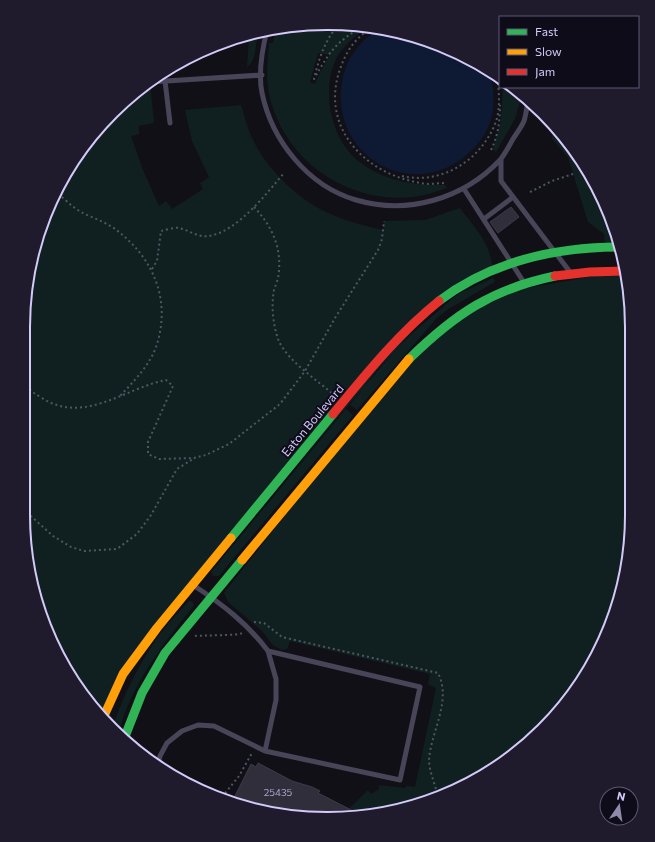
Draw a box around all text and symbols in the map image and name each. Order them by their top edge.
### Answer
legend [499,16,639,88]
text: Fast [535,24,558,38]
text: Slow [535,44,562,58]
text: Jam [535,64,555,79]
street label: Eaton Boulevard [278,381,346,459]
house number: 25435 [264,786,293,798]
north arrow [599,786,639,826]
text: N [616,789,627,803]

